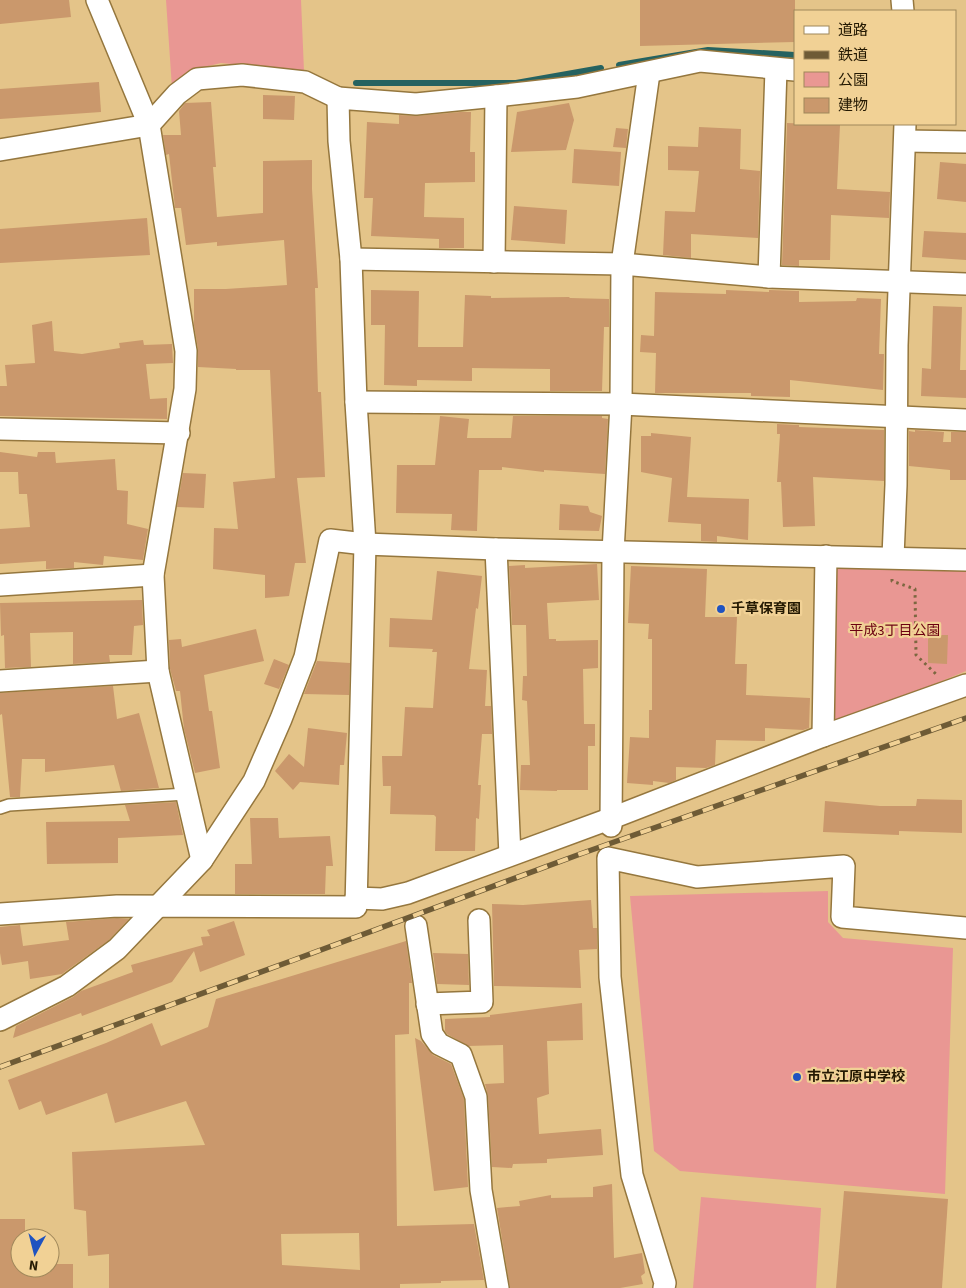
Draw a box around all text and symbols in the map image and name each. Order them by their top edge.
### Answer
legend [794,10,956,125]
text: 道路 [838,20,868,41]
text: 鉄道 [838,45,868,66]
text: 公園 [838,70,868,91]
text: 建物 [838,95,868,116]
place label: 千草保育園 [731,599,801,619]
marker: 千草保育園 [715,603,727,615]
park label: 平成3丁目公園 [850,621,940,641]
place label: 市立江原中学校 [807,1067,905,1087]
marker: 市立江原中学校 [791,1071,803,1083]
north arrow [10,1228,60,1278]
text: N [28,1254,39,1275]

